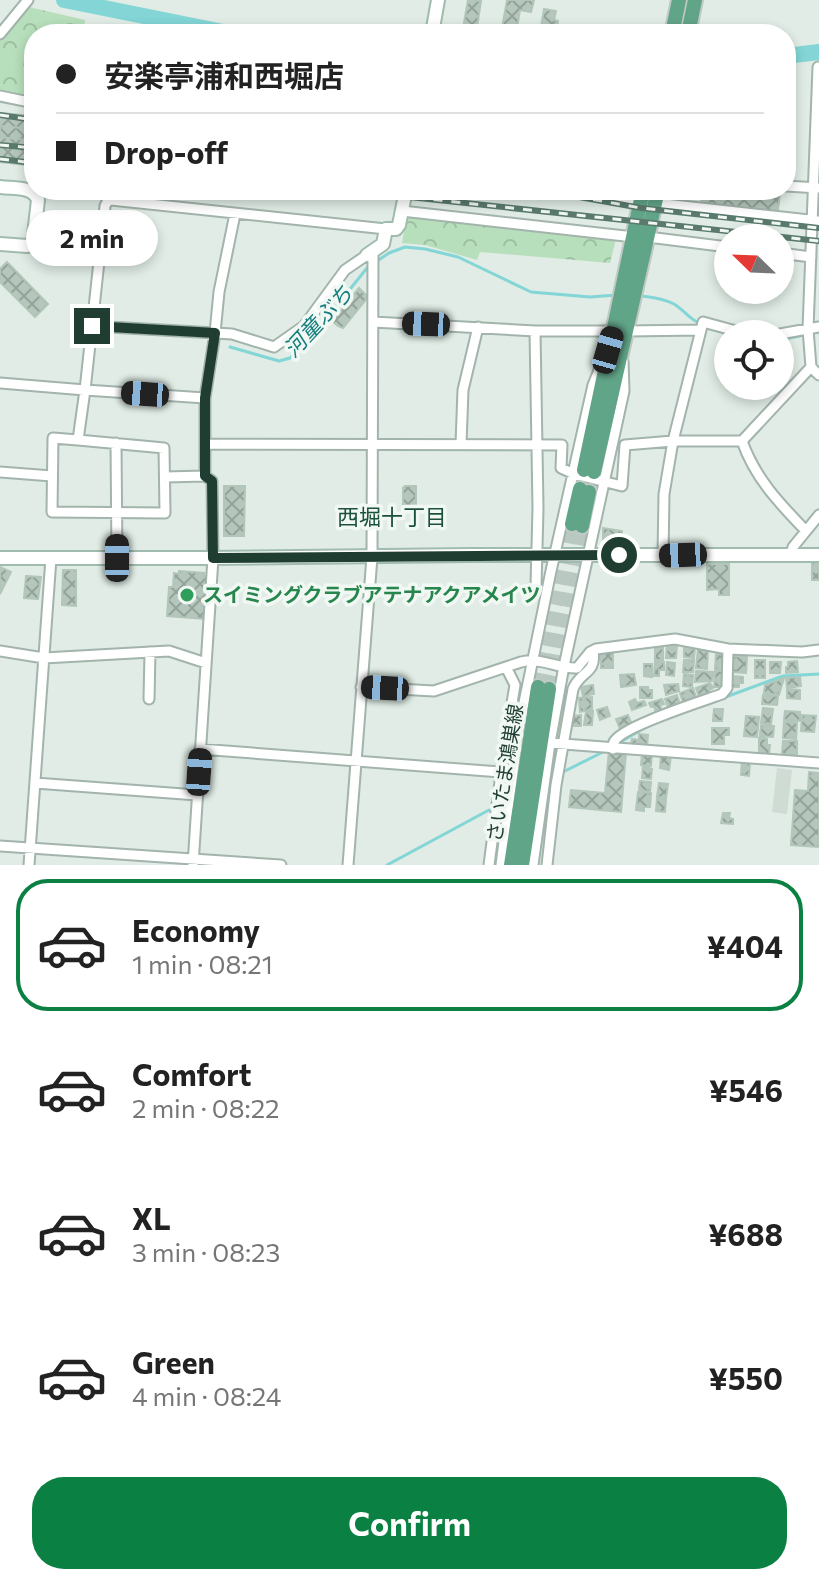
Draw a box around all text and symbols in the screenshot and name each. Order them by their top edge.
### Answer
text: 安楽亭浦和西堀店 [104,56,344,93]
text: Drop-off [104,133,228,170]
callout: 2 min [26,210,158,266]
text: 2 min [60,222,124,253]
north arrow [714,224,794,304]
map controls [714,224,794,400]
water label: 河童ぶち [278,279,358,362]
route end [74,308,110,344]
car [402,311,450,337]
button: locate [714,320,794,400]
car [590,324,626,376]
car [120,380,170,408]
district label: 西堀十丁目 [337,503,447,530]
car [105,534,129,582]
route start [601,537,637,573]
car [659,542,707,568]
place label: スイミングクラブアテナアクアメイツ [203,582,541,606]
marker: スイミングクラブアテナアクアメイツ [178,586,196,604]
car [360,675,410,701]
street label: さいたま鴻巣線 [481,702,527,844]
car [185,747,213,797]
icon: car [36,909,108,981]
text: Economy [132,911,260,948]
text: ¥404 [707,927,783,964]
text: 1 min · 08:21 [132,948,273,979]
icon: car [36,1053,108,1125]
text: Comfort [132,1055,251,1092]
text: ¥546 [709,1071,783,1108]
text: 2 min · 08:22 [132,1092,279,1123]
icon: car [36,1197,108,1269]
text: XL [132,1199,171,1236]
text: ¥688 [708,1215,783,1252]
text: 3 min · 08:23 [132,1236,280,1267]
icon: car [36,1341,108,1413]
text: Green [132,1343,215,1380]
text: ¥550 [709,1359,783,1396]
text: 4 min · 08:24 [132,1380,281,1411]
button: Confirm [32,1477,787,1569]

